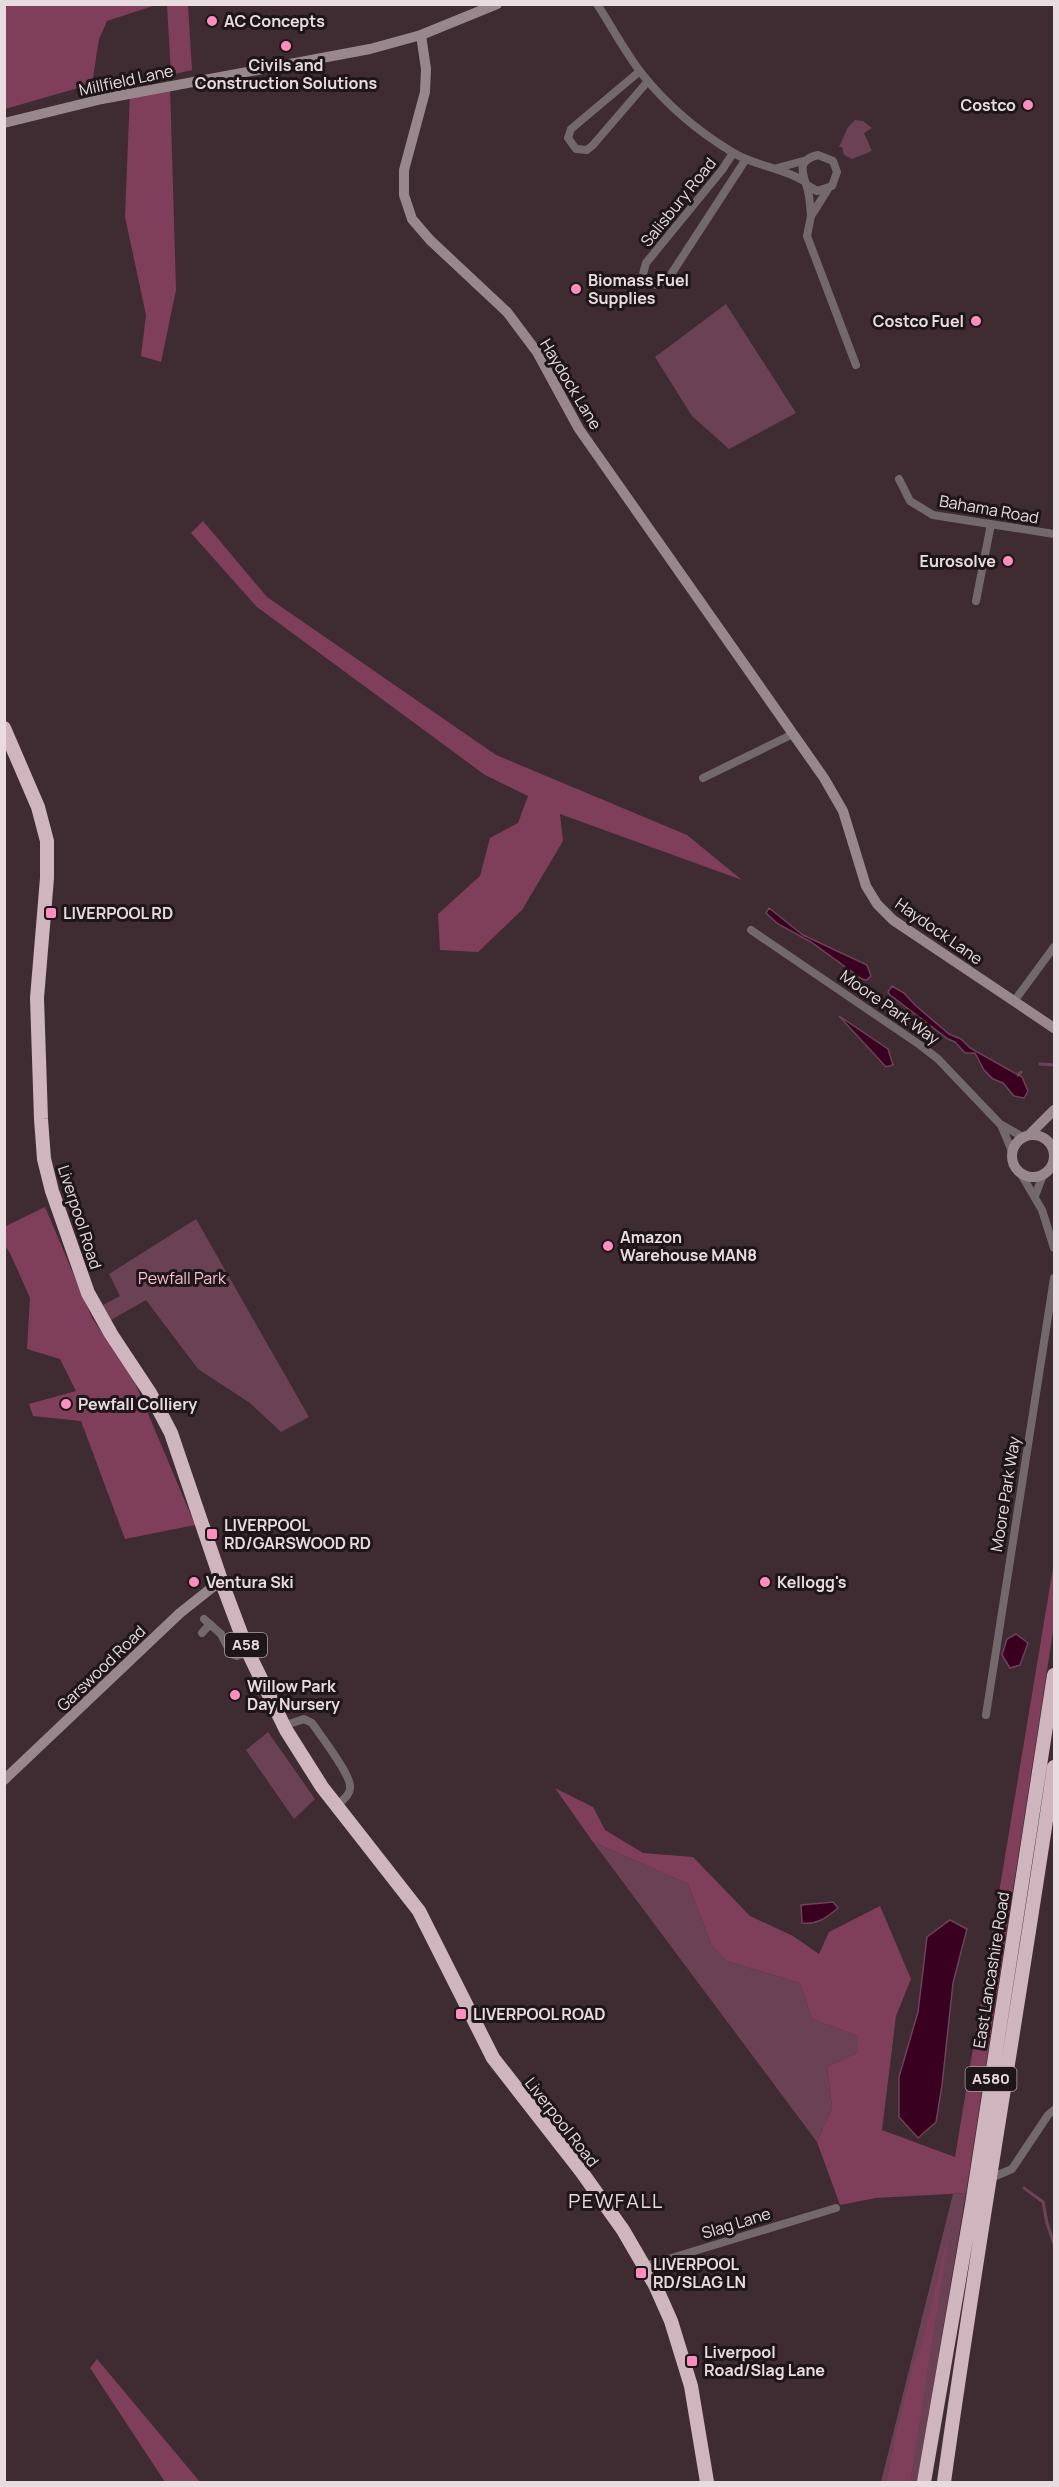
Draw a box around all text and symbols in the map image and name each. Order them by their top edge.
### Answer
place label: AC Concepts [224,10,325,32]
marker: AC Concepts [205,14,219,28]
marker: Civils and Construction Solutions [279,39,293,53]
place label: Civils and Construction Solutions [195,54,377,94]
street label: Millfield Lane [77,59,175,101]
place label: Costco [960,94,1016,116]
marker: Costco [1021,98,1035,112]
street label: Salisbury Road [635,153,721,251]
place label: Biomass Fuel Supplies [588,269,689,309]
marker: Biomass Fuel Supplies [569,282,583,296]
place label: Costco Fuel [873,310,964,332]
marker: Costco Fuel [969,314,983,328]
street label: Haydock Lane [535,334,607,434]
street label: Bahama Road [938,489,1040,529]
place label: Eurosolve [920,550,996,572]
marker: Eurosolve [1001,554,1015,568]
street label: Haydock Lane [891,893,987,969]
place label: LIVERPOOL RD [63,902,173,924]
marker: LIVERPOOL RD [44,906,58,920]
street label: Moore Park Way [836,965,945,1050]
street label: Liverpool Road [53,1162,107,1272]
place label: Amazon Warehouse MAN8 [620,1226,757,1266]
marker: Amazon Warehouse MAN8 [601,1239,615,1253]
park label: Pewfall Park [138,1267,227,1289]
place label: Pewfall Colliery [78,1393,197,1415]
marker: Pewfall Colliery [59,1397,73,1411]
street label: Moore Park Way [985,1434,1025,1553]
place label: LIVERPOOL RD/GARSWOOD RD [224,1514,371,1554]
marker: LIVERPOOL RD/GARSWOOD RD [205,1527,219,1541]
place label: Ventura Ski [206,1571,294,1593]
place label: Kellogg's [777,1571,847,1593]
marker: Ventura Ski [187,1575,201,1589]
marker: Kellogg's [758,1575,772,1589]
street label: Garswood Road [52,1620,150,1716]
road number: A58 [225,1633,267,1657]
place label: Willow Park Day Nursery [247,1675,340,1715]
marker: Willow Park Day Nursery [228,1688,242,1702]
street label: East Lancashire Road [968,1890,1014,2050]
place label: LIVERPOOL ROAD [473,2003,606,2025]
marker: LIVERPOOL ROAD [454,2007,468,2021]
road number: A580 [966,2067,1016,2091]
street label: Liverpool Road [520,2073,604,2171]
district label: PEWFALL [568,2187,664,2214]
street label: Slag Lane [699,2202,773,2244]
place label: LIVERPOOL RD/SLAG LN [653,2253,746,2293]
marker: LIVERPOOL RD/SLAG LN [634,2266,648,2280]
place label: Liverpool Road/Slag Lane [704,2341,825,2381]
marker: Liverpool Road/Slag Lane [685,2354,699,2368]

